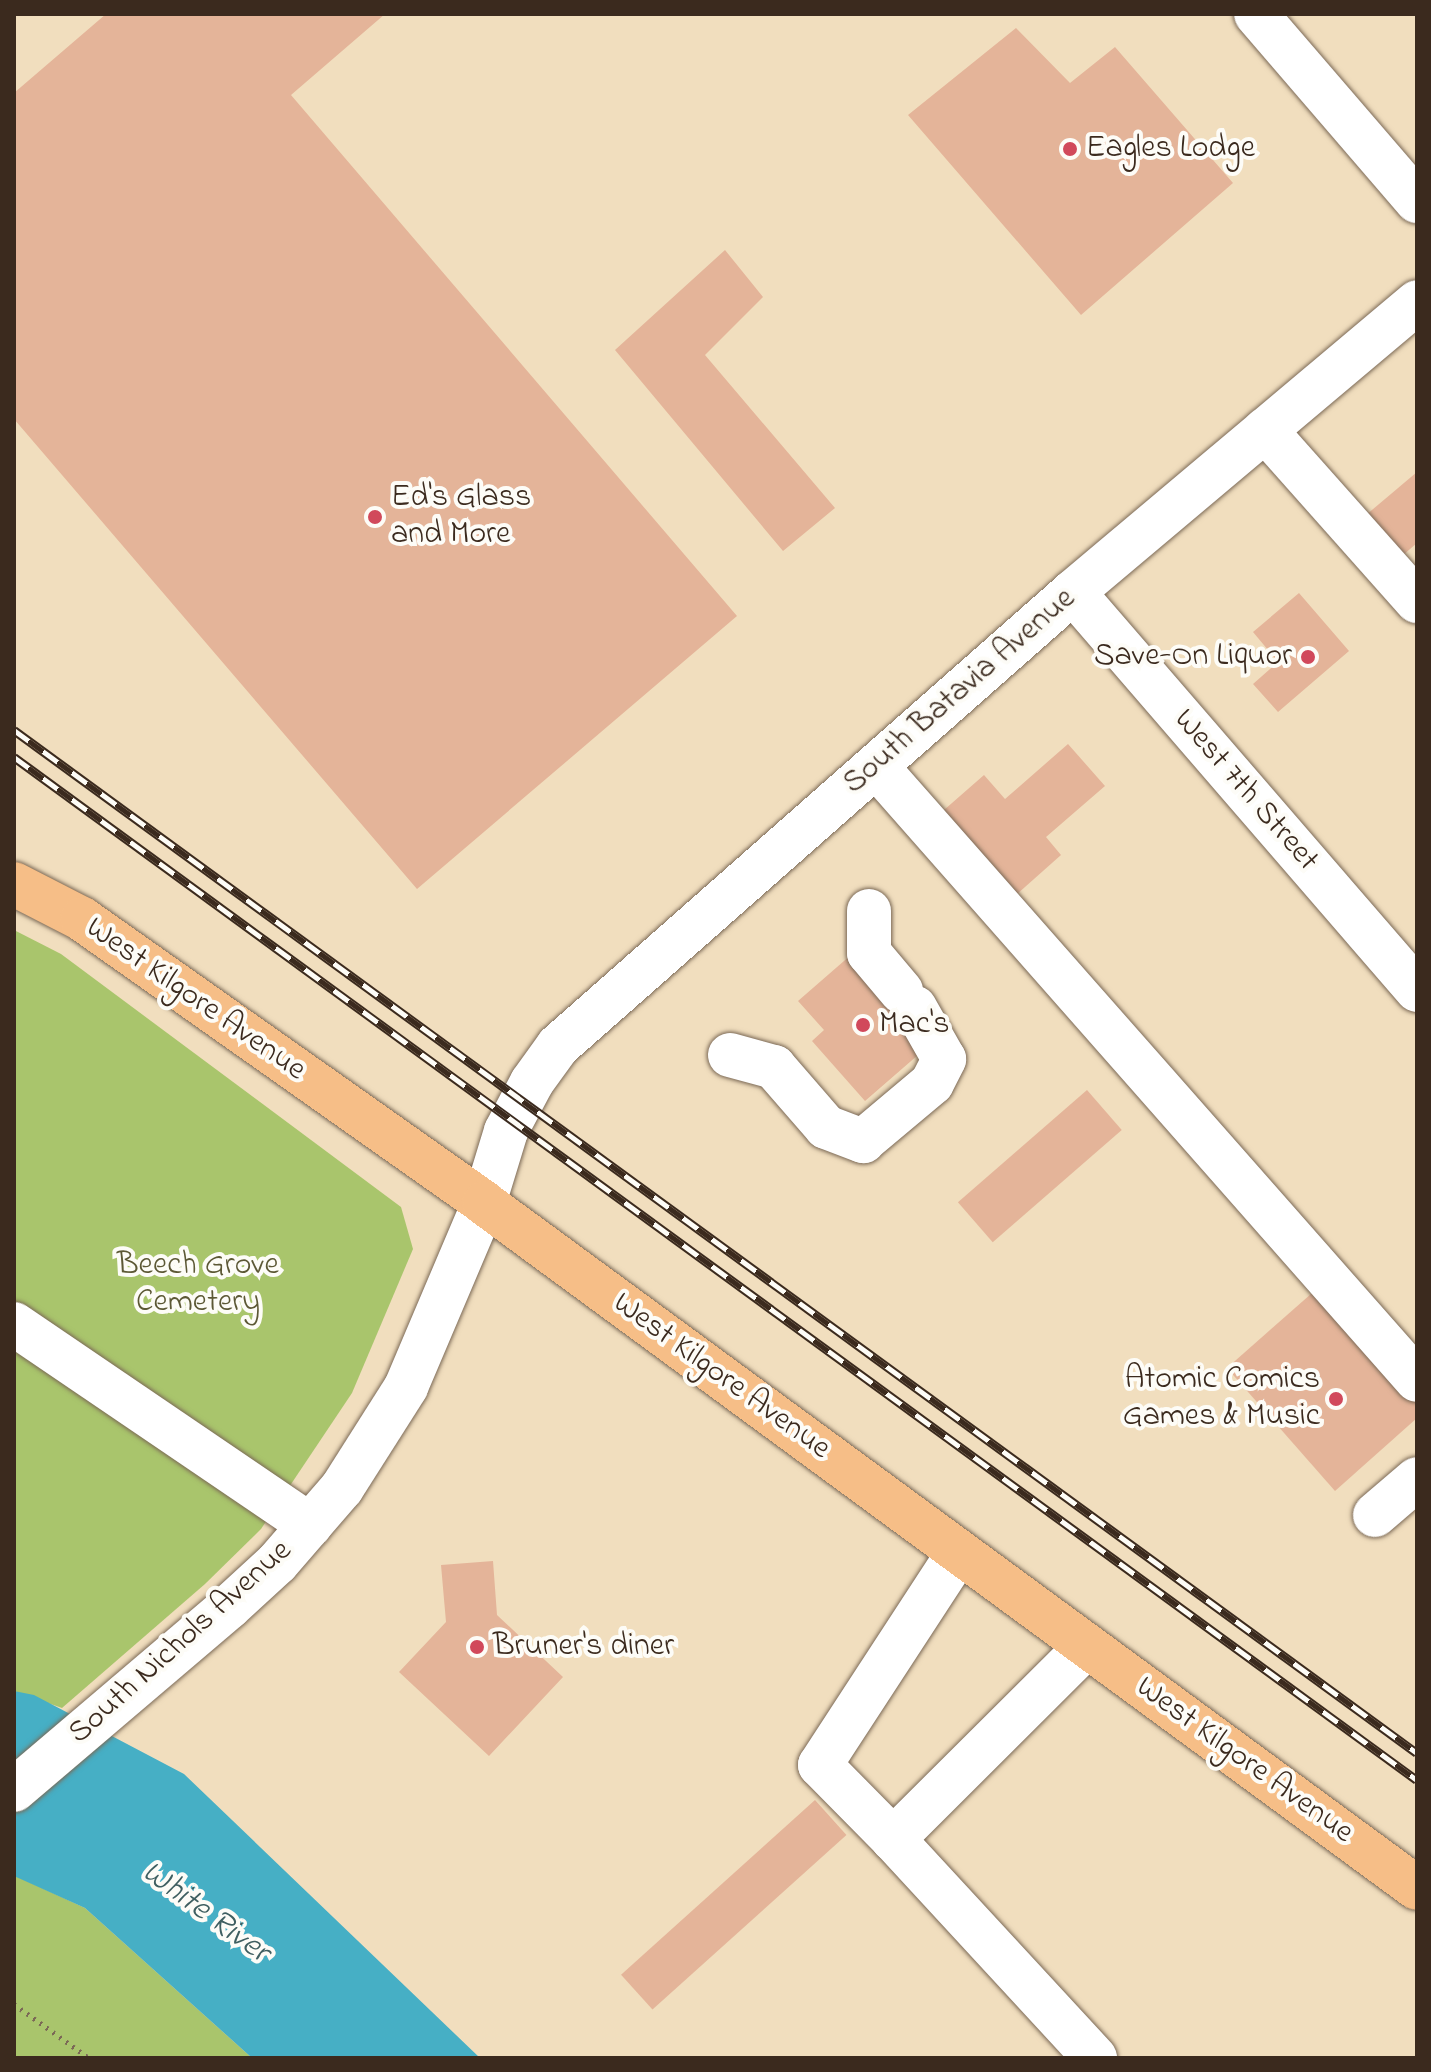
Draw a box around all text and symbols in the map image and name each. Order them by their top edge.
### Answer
place label: Eagles Lodge [1086,130,1255,168]
marker: Eagles Lodge [1061,140,1079,158]
place label: Ed's Glass and More [391,480,531,555]
marker: Ed's Glass and More [366,508,384,526]
street label: South Batavia Avenue [836,581,1084,803]
place label: Save-On Liquor [1094,638,1292,676]
marker: Save-On Liquor [1299,648,1317,666]
street label: West 7th Street [1164,702,1326,880]
street label: West Kilgore Avenue [78,910,312,1090]
place label: Mac's [879,1006,950,1044]
marker: Mac's [854,1016,872,1034]
park label: Beech Grove Cemetery [117,1248,279,1323]
street label: West Kilgore Avenue [605,1285,837,1469]
place label: Atomic Comics Games & Music [1123,1362,1320,1437]
marker: Atomic Comics Games & Music [1327,1390,1345,1408]
street label: South Nichols Avenue [61,1533,301,1753]
place label: Bruner's diner [493,1628,674,1666]
marker: Bruner's diner [468,1638,486,1656]
street label: West Kilgore Avenue [1128,1669,1360,1853]
water label: White River [133,1853,277,1973]

